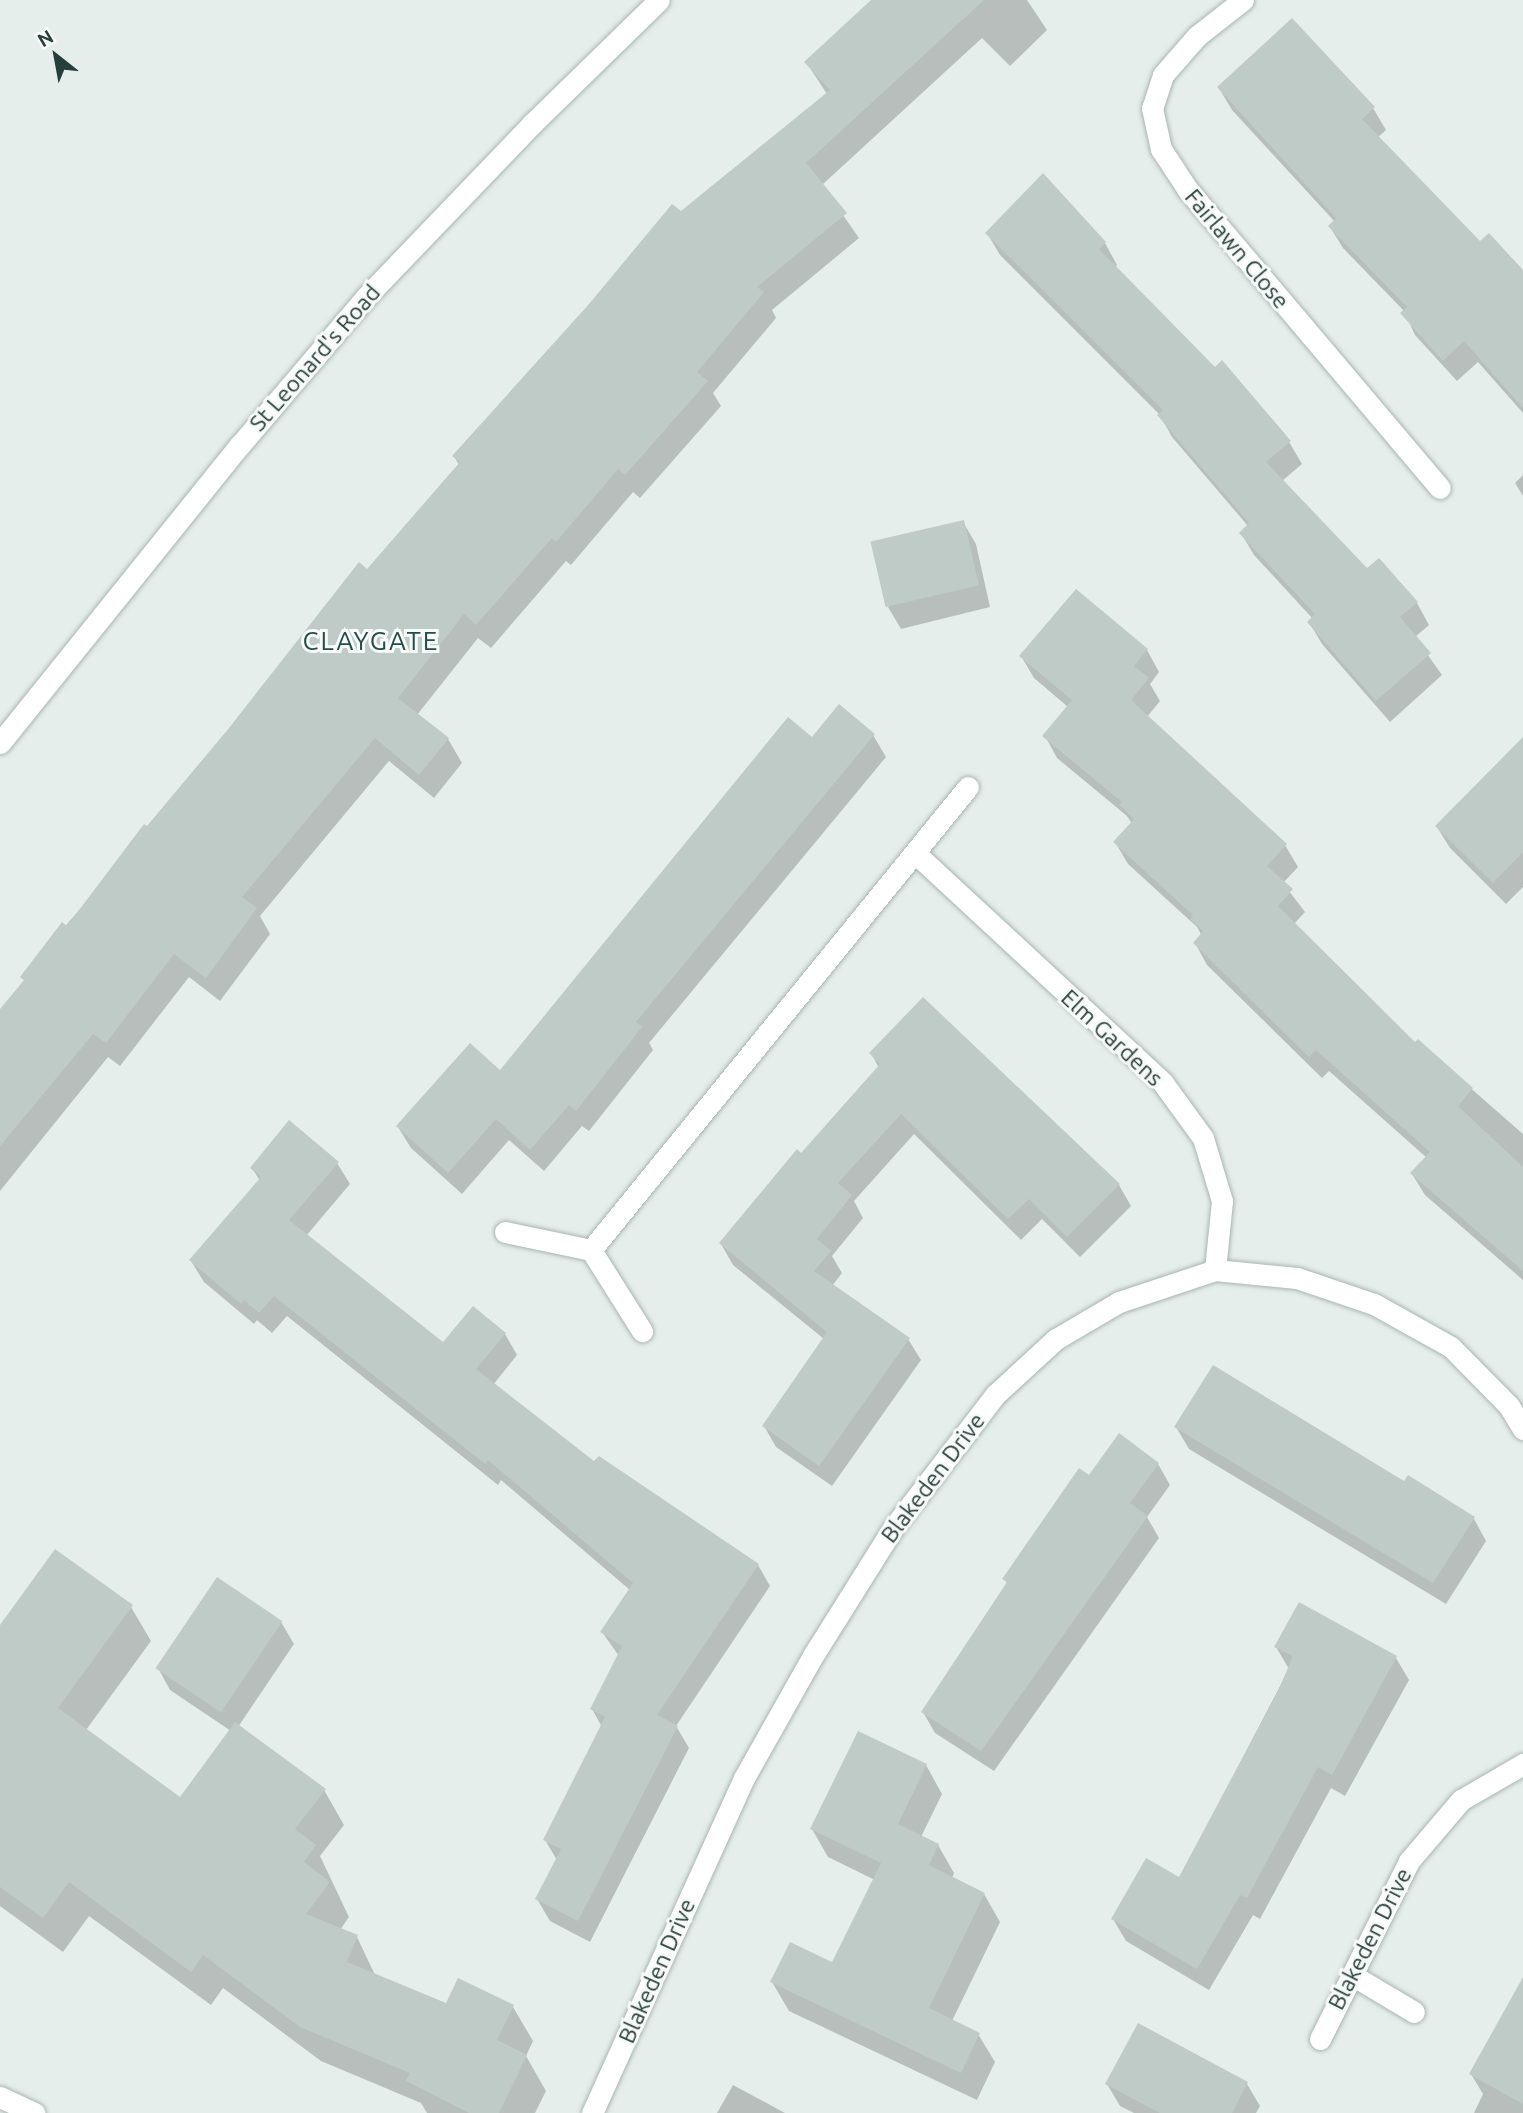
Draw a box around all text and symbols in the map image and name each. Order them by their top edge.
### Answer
north arrow [21,21,91,91]
text: N [33,25,57,51]
street label: Fairlawn Close [1179,184,1295,314]
street label: St Leonard's Road [244,279,386,437]
district label: CLAYGATE [304,625,438,657]
street label: Elm Gardens [1055,984,1169,1092]
street label: Blakeden Drive [875,1408,991,1548]
street label: Blakeden Drive [1322,1864,1418,2014]
street label: Blakeden Drive [613,1894,701,2048]

